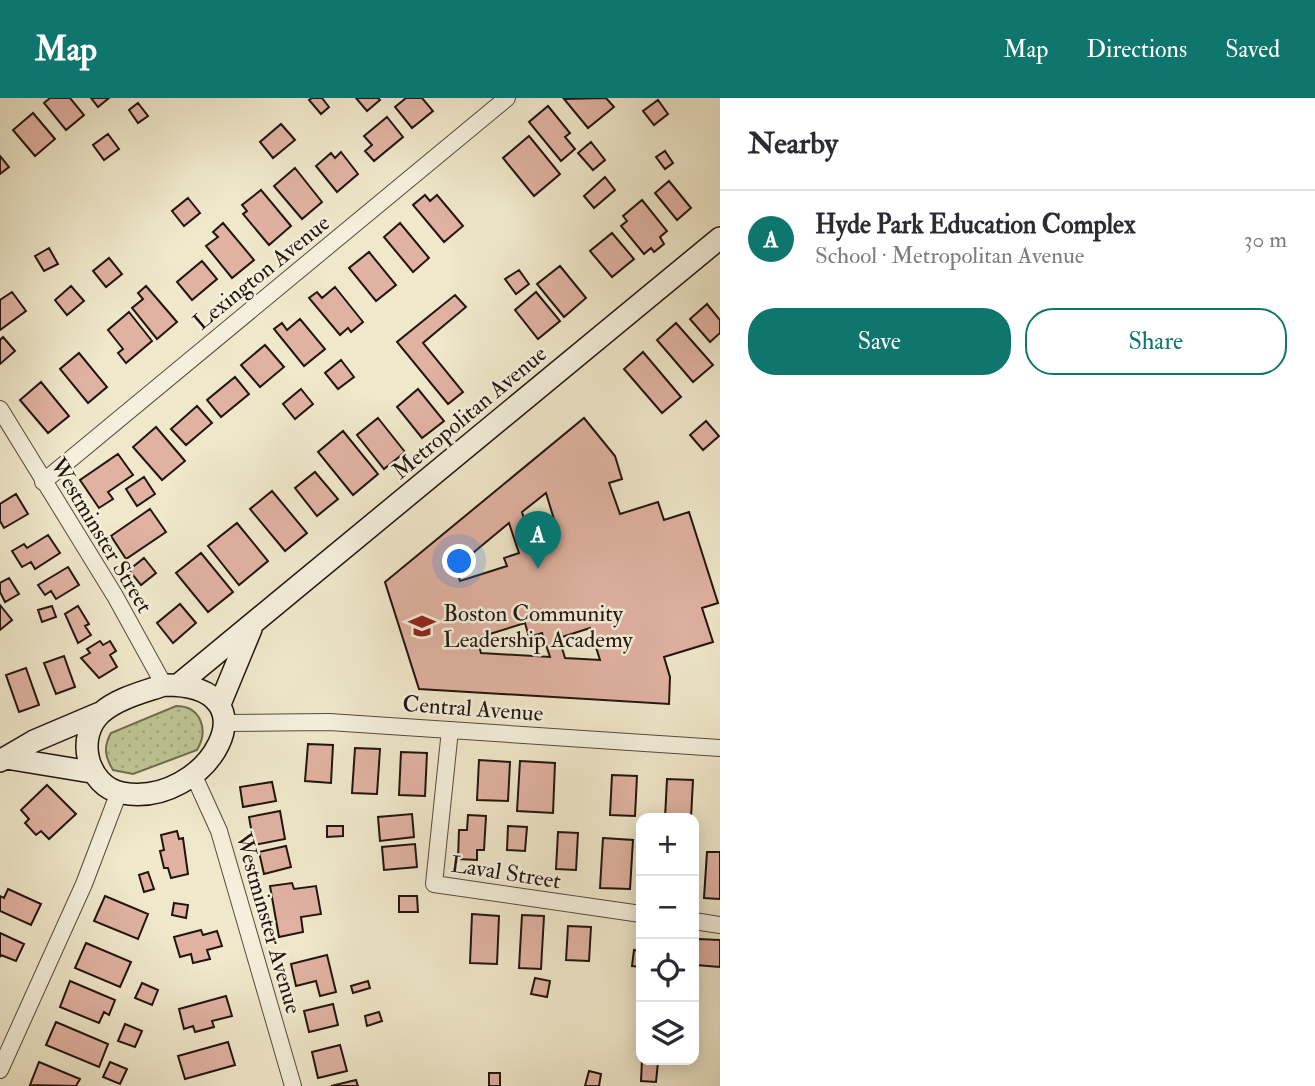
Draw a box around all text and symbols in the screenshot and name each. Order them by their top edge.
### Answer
text: Map [35,29,97,70]
text: Map [1003,34,1048,65]
text: Directions [1086,34,1187,65]
text: Saved [1225,34,1280,65]
text: Nearby [748,125,838,162]
street label: Lexington Avenue [187,208,336,336]
text: Hyde Park Education Complex [815,209,1135,241]
text: A [764,225,778,254]
text: 30 m [1244,225,1287,254]
text: School · Metropolitan Avenue [815,241,1084,270]
button: Save [748,308,1011,375]
button: Share [1025,308,1287,375]
street label: Metropolitan Avenue [386,339,554,486]
street label: Westminster Street [43,452,159,618]
pin: A [515,511,561,569]
your location [442,544,476,578]
place label: Boston Community Leadership Academy [443,599,633,655]
school or university icon: Boston Community Leadership Academy [407,611,437,641]
street label: Central Avenue [402,689,545,728]
map controls [636,813,699,1065]
button: + [636,813,699,876]
street label: Westminster Avenue [229,828,308,1017]
street label: Laval Street [449,849,563,896]
button: − [636,876,699,939]
button: locate [636,939,699,1002]
button: layers [636,1002,699,1065]

